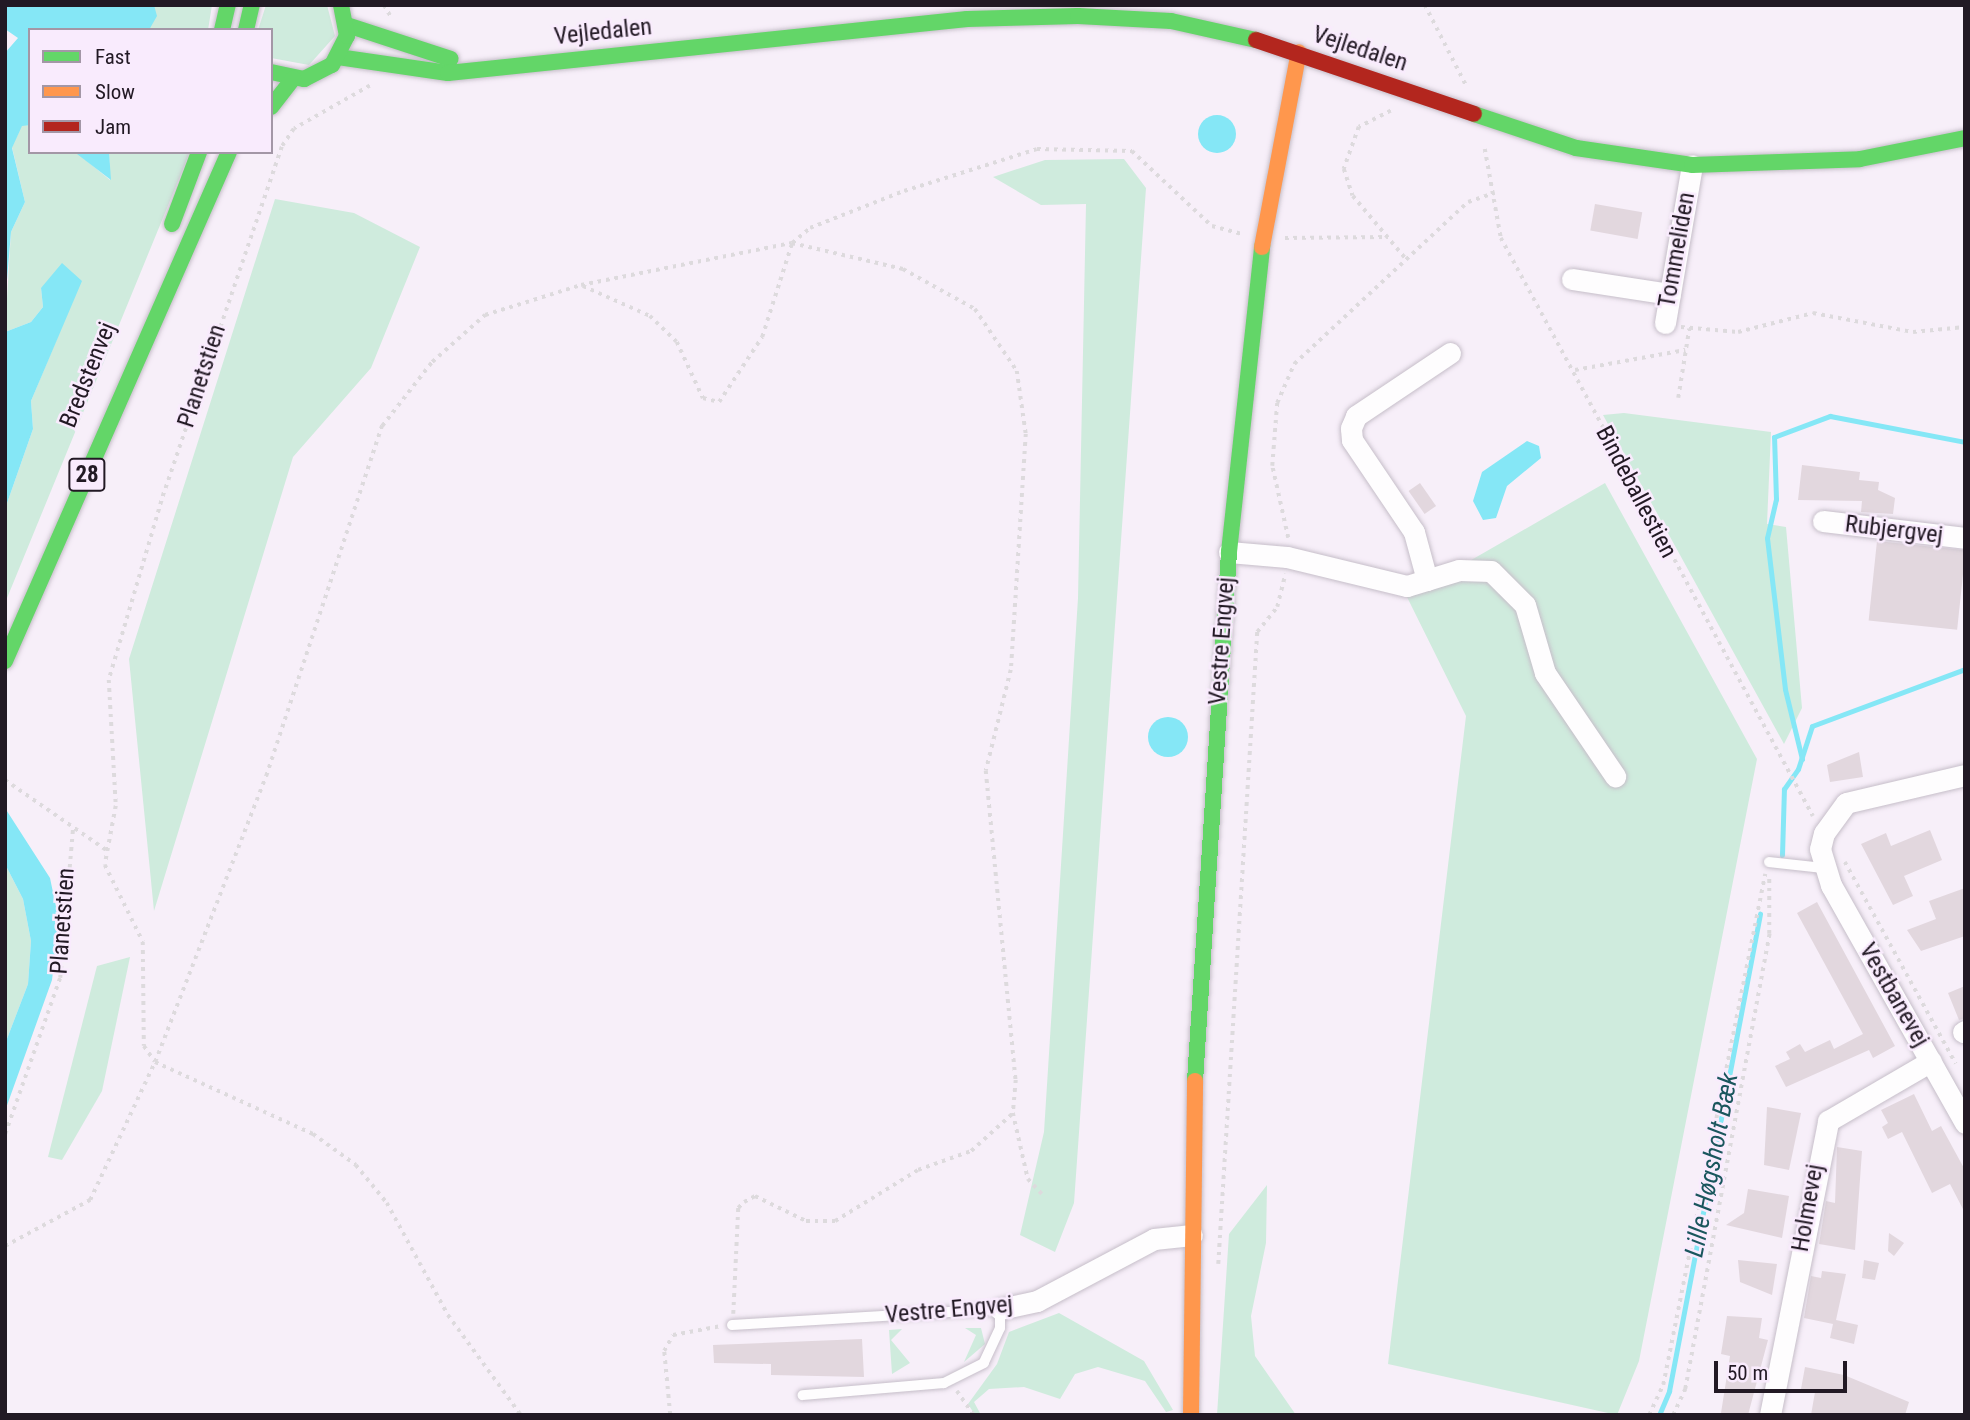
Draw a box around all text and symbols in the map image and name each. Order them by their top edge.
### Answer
street label: Vejledalen [553,13,653,51]
street label: Vejledalen [1309,20,1411,78]
legend [28,28,273,154]
text: Fast [95,45,131,69]
text: Slow [95,80,135,104]
text: Jam [95,115,131,139]
street label: Tommeliden [1653,190,1701,310]
street label: Bredstenvej [54,318,122,432]
street label: Planetstien [172,321,232,431]
street label: Bindeballestien [1589,421,1683,563]
road number: 28 [68,456,106,495]
street label: Rubjergvej [1843,510,1945,550]
street label: Vestre Engvej [1203,576,1241,706]
street label: Planetstien [45,867,81,975]
street label: Vestbanevej [1853,938,1935,1052]
water label: Lille Høgsholt Bæk [1679,1070,1745,1260]
street label: Holmevej [1786,1162,1830,1254]
street label: Vestre Engvej [884,1290,1014,1330]
scale bar [1718,1346,1851,1390]
text: 50 m [1727,1361,1768,1385]

